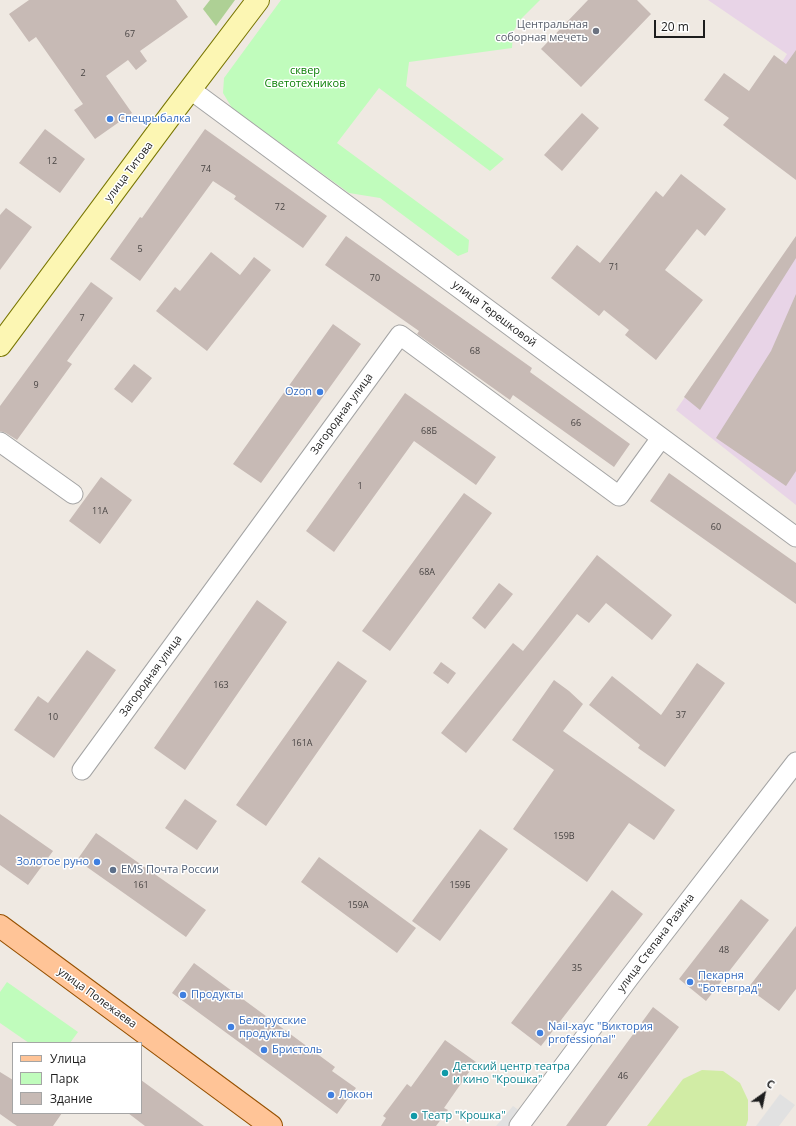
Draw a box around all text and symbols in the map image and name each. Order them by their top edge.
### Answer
scale bar [656,12,707,38]
place label: Центральная соборная мечеть [495,18,588,44]
text: 20 m [661,18,689,35]
marker: Центральная соборная мечеть [591,26,601,36]
house number: 67 [125,29,135,39]
park label: сквер Светотехников [265,64,345,90]
house number: 2 [80,68,86,78]
place label: Спецрыбалка [118,112,191,126]
marker: Спецрыбалка [105,114,115,124]
street label: улица Титова [102,139,156,205]
house number: 12 [47,156,57,166]
house number: 74 [201,164,211,174]
house number: 72 [275,202,285,212]
house number: 5 [137,244,143,254]
house number: 71 [609,262,619,272]
house number: 70 [370,273,380,283]
street label: улица Терешковой [449,278,539,350]
house number: 7 [79,313,85,323]
house number: 68 [470,346,480,356]
street label: Загородная улица [308,371,376,457]
house number: 9 [33,380,39,390]
place label: Ozon [285,385,312,399]
marker: Ozon [315,387,325,397]
house number: 66 [571,418,581,428]
house number: 68Б [421,426,437,436]
house number: 1 [357,481,363,491]
house number: 11А [92,506,108,516]
house number: 60 [711,522,721,532]
house number: 68А [419,567,435,577]
street label: Загородная улица [117,633,185,719]
house number: 163 [213,680,229,690]
house number: 37 [676,710,686,720]
house number: 10 [48,712,58,722]
house number: 161А [291,738,313,748]
house number: 159В [553,831,575,841]
place label: Золотое руно [16,855,89,869]
marker: Золотое руно [92,857,102,867]
place label: EMS Почта России [121,863,219,877]
marker: EMS Почта России [108,865,118,875]
house number: 161 [133,880,149,890]
house number: 159Б [450,880,470,890]
street label: улица Степана Разина [615,891,697,995]
house number: 159А [347,900,369,910]
house number: 48 [719,945,729,955]
house number: 35 [572,963,582,973]
street label: улица Полежаева [55,965,139,1031]
place label: Пекарня "Ботевград" [698,969,762,995]
marker: Пекарня "Ботевград" [685,977,695,987]
place label: Продукты [191,988,243,1002]
marker: Продукты [178,990,188,1000]
place label: Белорусские продукты [239,1014,306,1040]
place label: Nail-хаус "Виктория professional" [548,1020,653,1046]
marker: Белорусские продукты [226,1022,236,1032]
marker: Nail-хаус "Виктория professional" [535,1028,545,1038]
legend [12,1042,142,1114]
place label: Бристоль [272,1043,322,1057]
marker: Бристоль [259,1045,269,1055]
text: Улица [50,1050,86,1067]
place label: Детский центр театра и кино "Крошка" [453,1060,570,1086]
marker: Детский центр театра и кино "Крошка" [440,1068,450,1078]
text: Парк [50,1070,79,1087]
house number: 46 [618,1071,628,1081]
north arrow [744,1074,784,1114]
text: С [764,1075,778,1092]
place label: Локон [339,1088,373,1102]
text: Здание [50,1090,93,1107]
marker: Локон [326,1090,336,1100]
place label: Театр "Крошка" [422,1109,506,1123]
marker: Театр "Крошка" [409,1111,419,1121]

